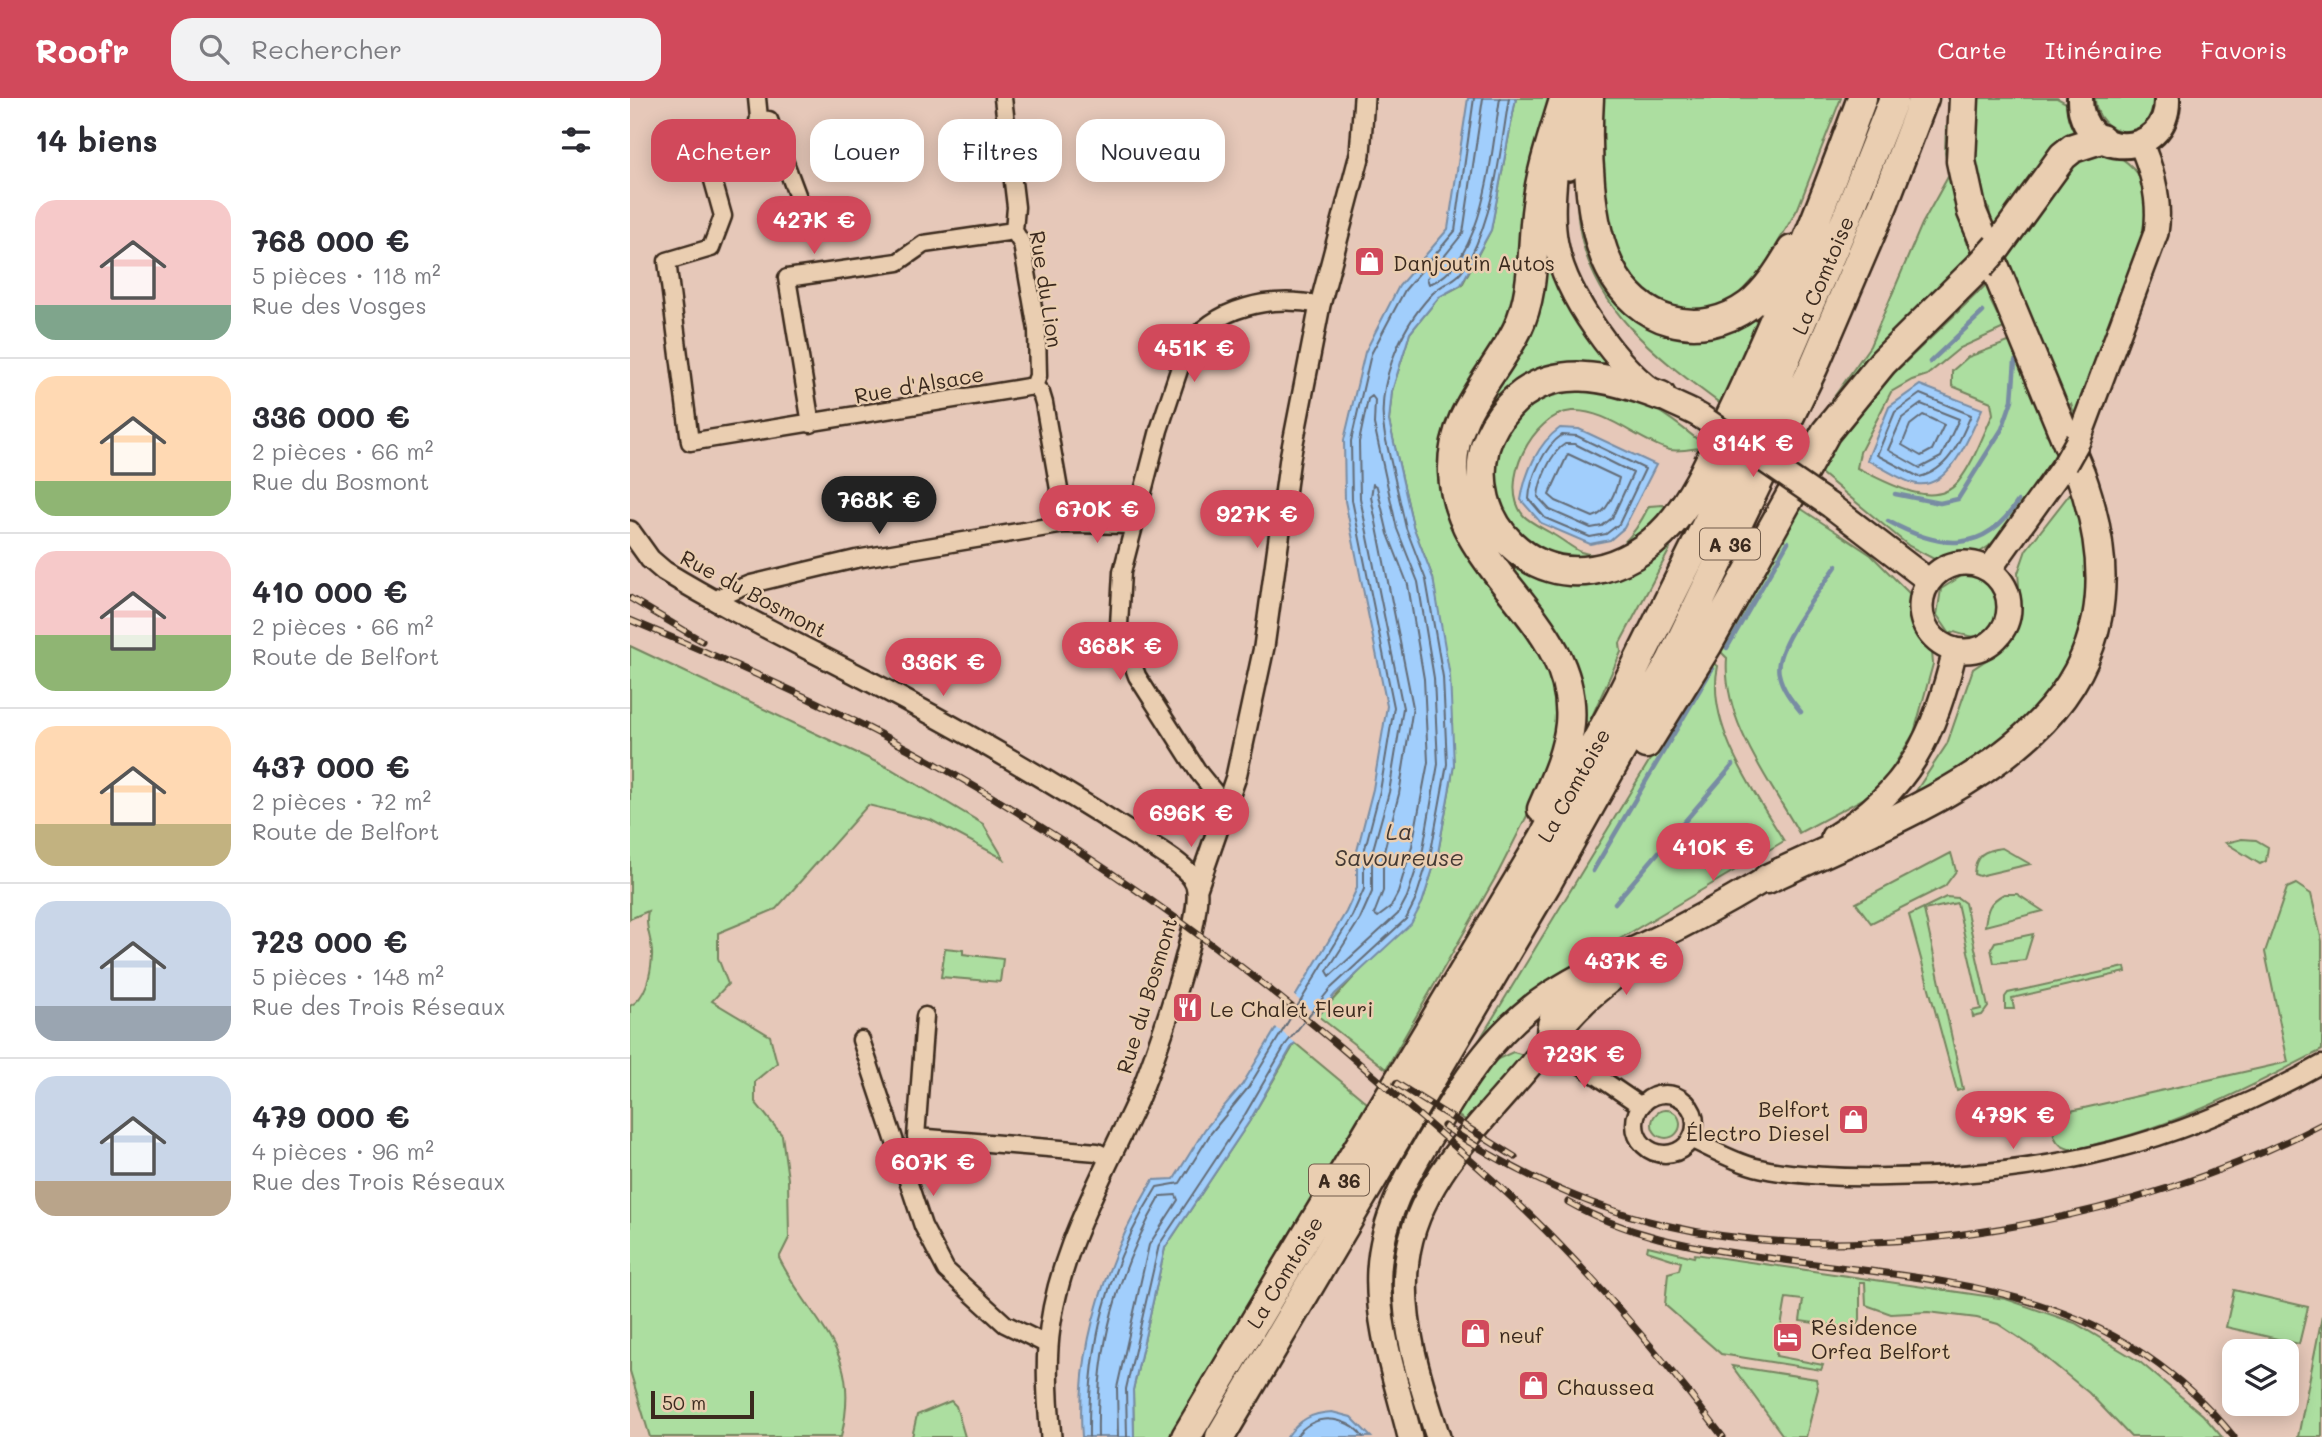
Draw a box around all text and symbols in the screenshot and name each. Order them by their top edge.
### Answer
search box [171,18,661,81]
text: Roofr [35,28,129,71]
icon: search [195,30,233,68]
text: Rechercher [251,32,402,66]
text: Carte [1937,34,2007,65]
text: Itinéraire [2045,34,2163,65]
text: Favoris [2201,34,2287,65]
chip: Acheter [651,119,796,182]
chip: Louer [810,119,924,182]
chip: Filtres [938,119,1062,182]
chip: Nouveau [1076,119,1225,182]
text: 14 biens [35,120,158,160]
icon: filters [557,121,595,159]
pin: 427K € [757,197,871,256]
text: 427K € [773,204,855,234]
street label: La Comtoise [1785,212,1859,338]
text: 768 000 € [252,220,409,260]
icon: home [91,228,175,312]
street label: Rue du Lion [1024,229,1070,349]
shop icon: Danjoutin Autos [1353,245,1387,279]
place label: Danjoutin Autos [1393,249,1555,276]
text: 5 pièces · 118 m² [252,260,441,290]
text: Rue des Vosges [252,290,427,320]
pin: 451K € [1137,324,1251,384]
text: 451K € [1154,332,1234,362]
street label: Rue d'Alsace [852,359,986,409]
text: 336 000 € [252,396,410,436]
icon: home [91,404,175,488]
pin: 314K € [1696,420,1810,479]
text: 314K € [1713,427,1793,457]
text: 2 pièces · 66 m² [252,436,434,466]
text: Rue du Bosmont [252,466,429,496]
pin: 768K € [822,476,936,536]
text: 768K € [837,484,921,514]
pin: 670K € [1040,486,1154,545]
pin: 927K € [1200,490,1314,550]
text: 670K € [1055,493,1139,523]
text: 927K € [1216,498,1298,528]
road number: A 36 [1700,528,1760,560]
street label: Rue du Bosmont [676,543,832,643]
text: 410 000 € [252,571,407,611]
icon: home [91,579,175,663]
text: 2 pièces · 66 m² [252,611,434,641]
pin: 368K € [1063,622,1177,682]
text: 368K € [1078,630,1162,660]
pin: 336K € [886,638,1000,698]
text: Route de Belfort [252,641,439,671]
text: 336K € [901,646,985,676]
street label: La Comtoise [1531,723,1615,847]
text: 437 000 € [252,746,410,786]
icon: home [91,754,175,838]
text: 2 pièces · 72 m² [252,786,431,816]
pin: 696K € [1134,790,1248,849]
text: 696K € [1149,797,1233,827]
text: Route de Belfort [252,816,439,846]
water label: La Savoureuse [1334,816,1464,872]
pin: 410K € [1656,824,1770,883]
text: 410K € [1672,831,1754,861]
street label: Rue du Bosmont [1109,914,1183,1076]
text: 723 000 € [252,921,407,961]
icon: home [91,929,175,1013]
pin: 437K € [1569,937,1683,997]
text: 437K € [1584,945,1668,975]
text: 5 pièces · 148 m² [252,961,444,991]
text: Rue des Trois Réseaux [252,991,505,1021]
restaurant icon: Le Chalet Fleuri [1170,991,1204,1025]
place label: Le Chalet Fleuri [1210,995,1373,1022]
pin: 723K € [1527,1030,1641,1090]
text: 723K € [1543,1038,1625,1068]
pin: 479K € [1956,1091,2070,1151]
place label: Belfort Électro Diesel [1686,1095,1830,1146]
text: 479 000 € [252,1096,410,1136]
text: 479K € [1971,1099,2055,1129]
shop icon: Belfort Électro Diesel [1836,1103,1870,1137]
icon: home [91,1104,175,1188]
text: 4 pièces · 96 m² [252,1136,434,1166]
pin: 607K € [876,1138,990,1198]
text: 607K € [891,1146,975,1176]
road number: A 36 [1309,1164,1369,1196]
text: Rue des Trois Réseaux [252,1166,505,1196]
street label: La Comtoise [1240,1211,1328,1333]
place label: Résidence Orfea Belfort [1811,1313,1951,1364]
shop icon: neuf [1459,1317,1493,1351]
place label: neuf [1499,1321,1544,1348]
hotel icon: Résidence Orfea Belfort [1771,1321,1805,1355]
map controls [2222,1339,2299,1416]
button: layers [2222,1339,2299,1416]
shop icon: Chaussea [1517,1369,1551,1403]
place label: Chaussea [1557,1373,1655,1400]
scale bar [651,1388,754,1420]
text: 50 m [662,1390,706,1415]

